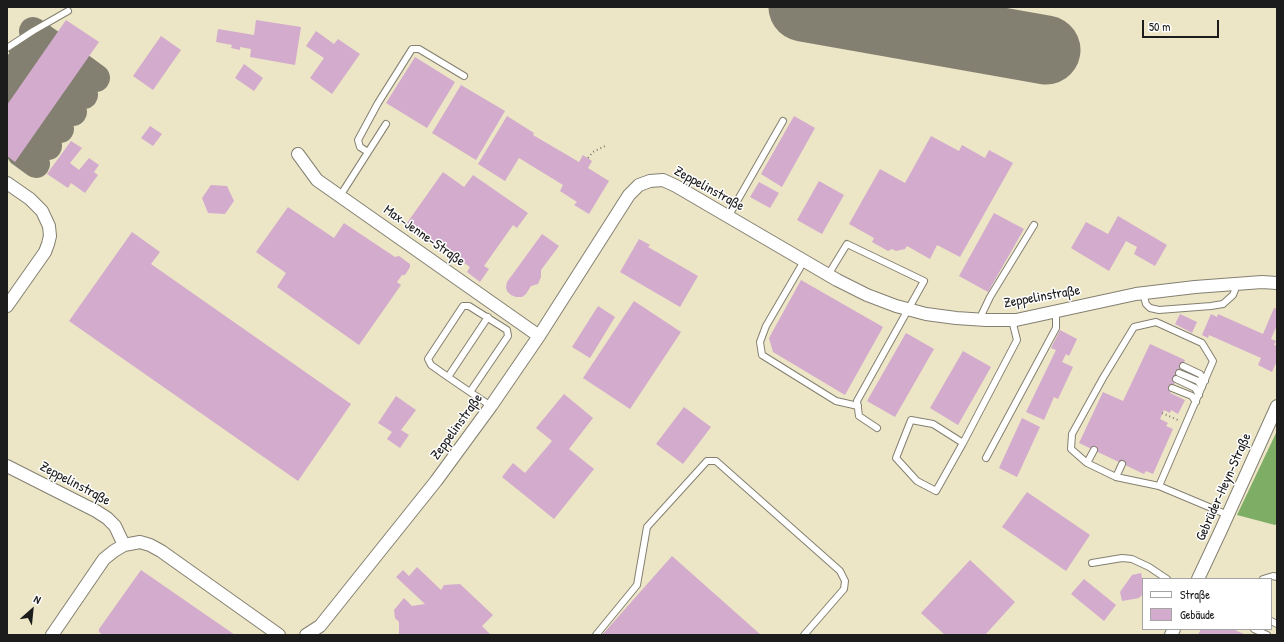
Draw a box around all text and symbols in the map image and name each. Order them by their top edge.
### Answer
scale bar [1144,12,1221,38]
text: 50 m [1149,18,1170,35]
street label: Zeppelinstraße [671,163,747,215]
street label: Max-Jenne-Straße [380,202,468,270]
street label: Zeppelinstraße [1002,282,1082,312]
street label: Zeppelinstraße [427,391,487,463]
street label: Gebrüder-Heyn-Straße [1193,430,1255,544]
street label: Zeppelinstraße [37,458,113,510]
legend [1142,578,1272,630]
text: Straße [1180,586,1210,603]
north arrow [12,590,52,630]
text: N [32,592,43,607]
text: Gebäude [1180,606,1214,623]

